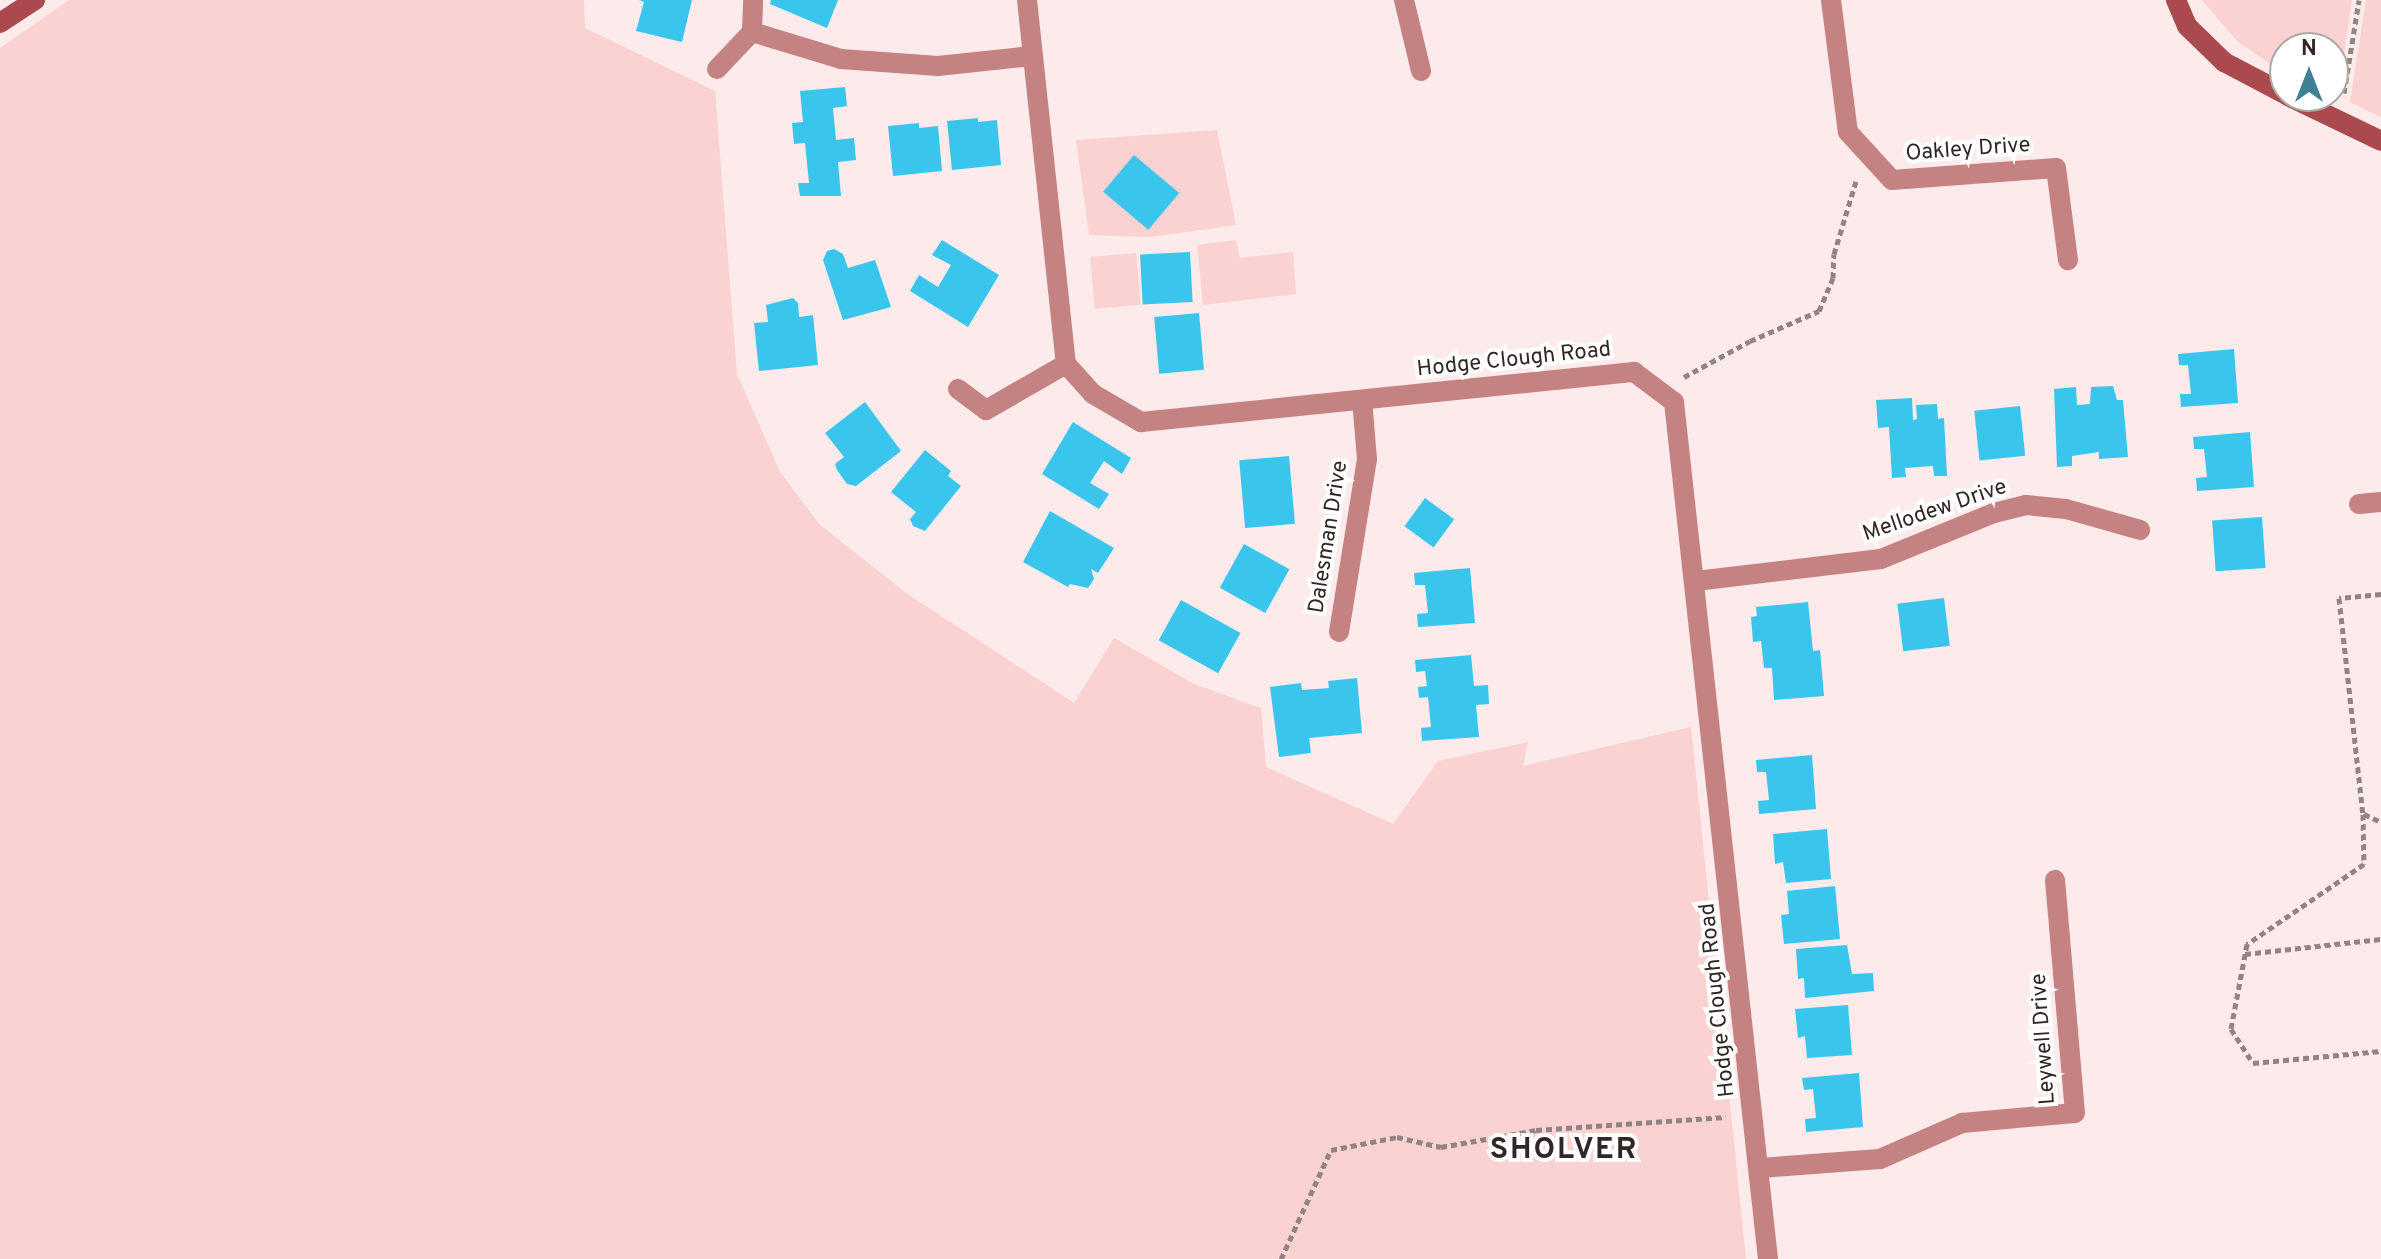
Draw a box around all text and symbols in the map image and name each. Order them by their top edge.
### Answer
north arrow [2269,32,2349,112]
text: N [2301,36,2317,63]
street label: Oakley Drive [1905,132,2031,168]
street label: Hodge Clough Road [1416,337,1612,383]
street label: Dalesman Drive [1304,459,1354,615]
street label: Mellodew Drive [1859,474,2011,548]
street label: Hodge Clough Road [1695,902,1741,1098]
street label: Leywell Drive [2026,972,2062,1106]
district label: SHOLVER [1490,1133,1638,1169]

